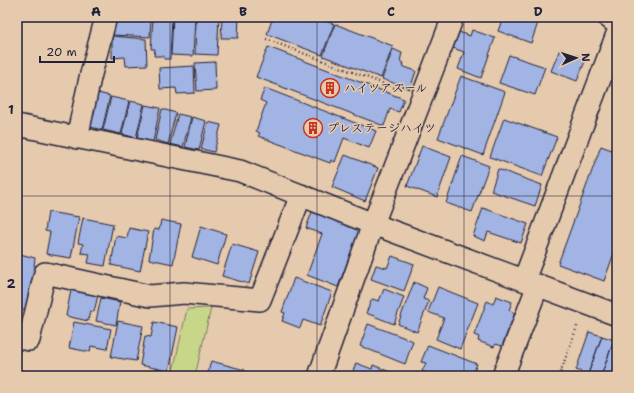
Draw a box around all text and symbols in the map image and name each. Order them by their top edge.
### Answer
text: A [91,3,101,20]
text: B [239,3,247,20]
text: C [387,3,395,20]
text: D [533,3,543,20]
scale bar [40,38,114,64]
north arrow [556,38,596,78]
text: 20 m [46,44,77,60]
text: N [578,53,593,63]
building icon: ハイツアズール [319,77,341,99]
place label: ハイツアズール [344,80,427,96]
text: 1 [8,101,14,118]
building icon: プレステージハイツ [302,117,324,139]
place label: プレステージハイツ [327,120,436,136]
text: 2 [6,275,16,292]

